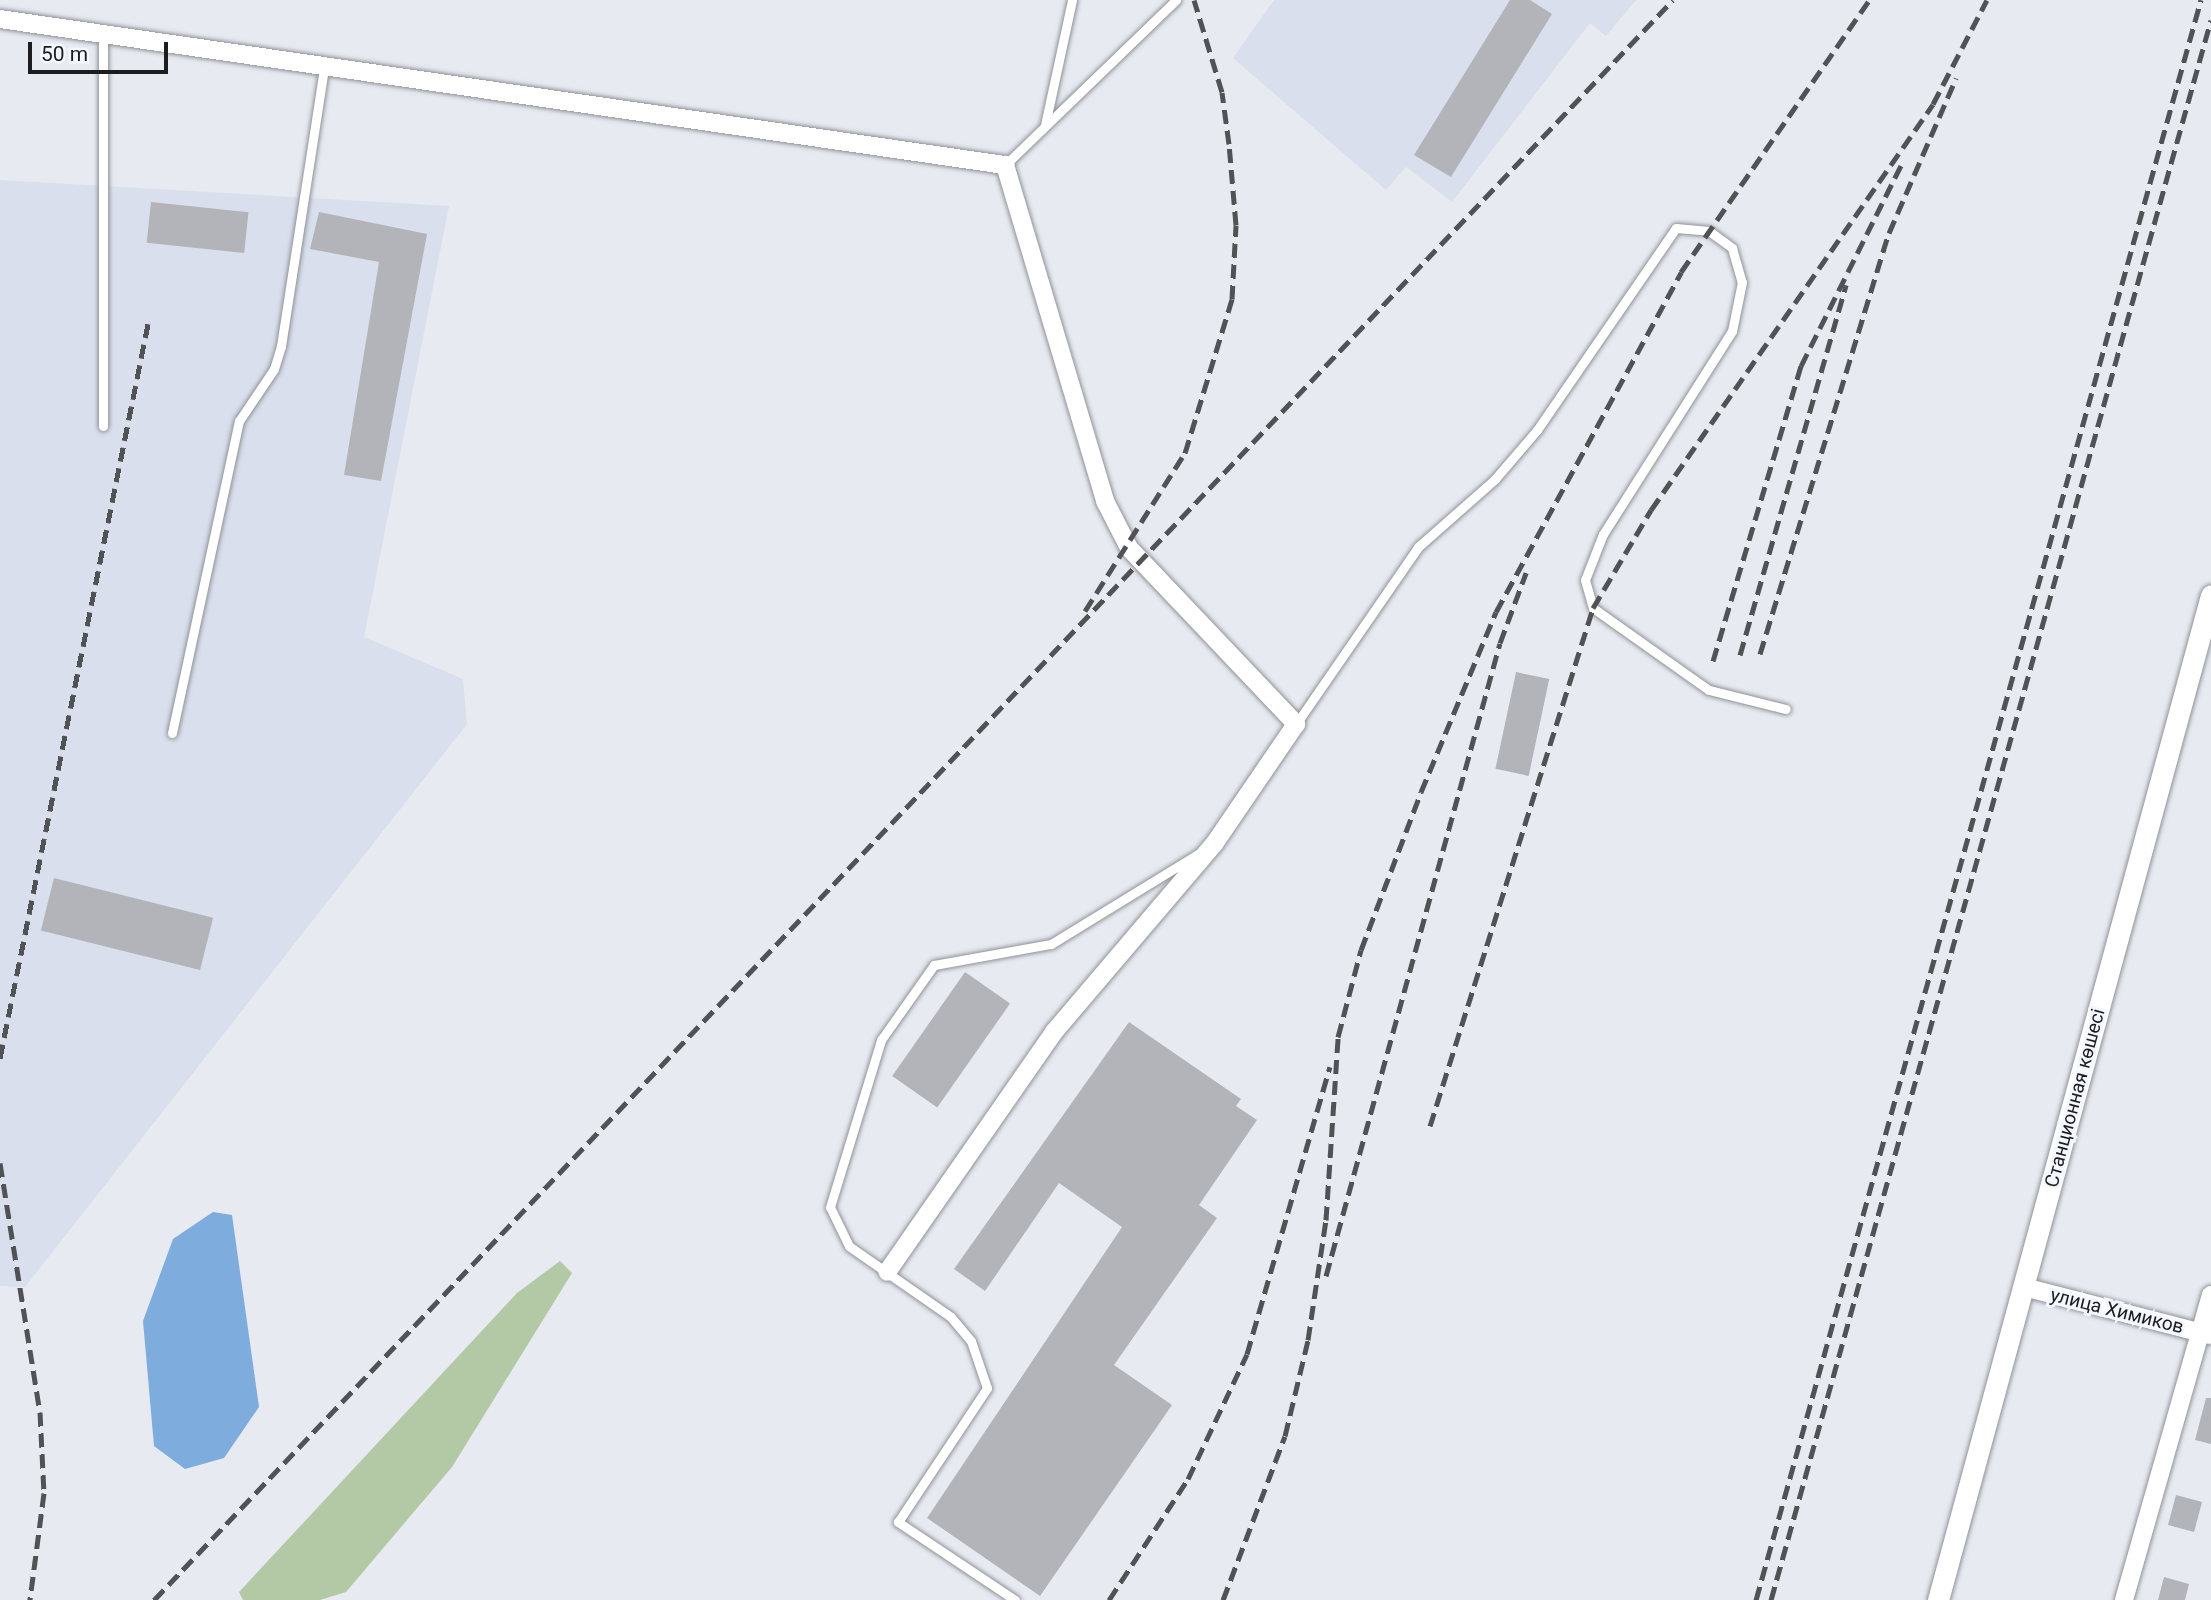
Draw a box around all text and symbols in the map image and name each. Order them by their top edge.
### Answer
scale bar [32,28,172,72]
text: 50 m [41,42,88,66]
street label: Станционная көшесі [2040,1006,2110,1190]
street label: улица Химиков [2048,1283,2186,1339]

